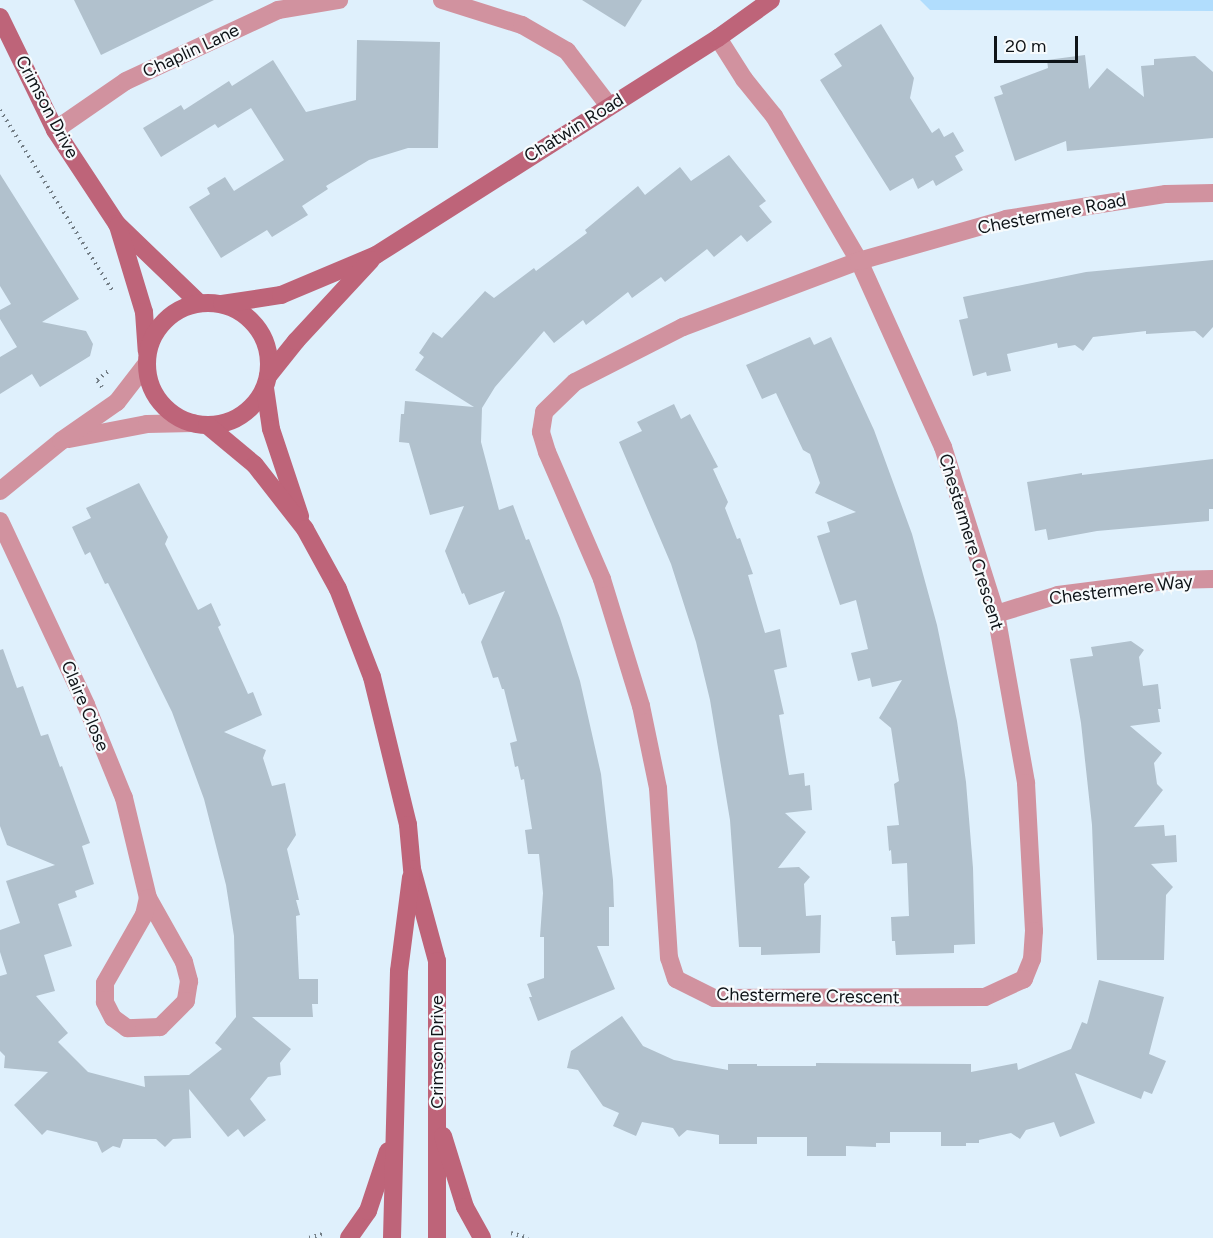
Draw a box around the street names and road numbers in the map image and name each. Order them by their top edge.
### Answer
street label: Chaplin Lane [139,19,243,83]
street label: Crimson Drive [11,52,83,162]
street label: Chatwin Road [520,89,628,167]
street label: Chestermere Road [976,189,1128,239]
street label: Chestermere Crescent [934,451,1008,633]
street label: Chestermere Way [1048,570,1194,610]
street label: Claire Close [56,657,114,755]
street label: Chestermere Crescent [716,984,900,1008]
street label: Crimson Drive [426,995,448,1109]

